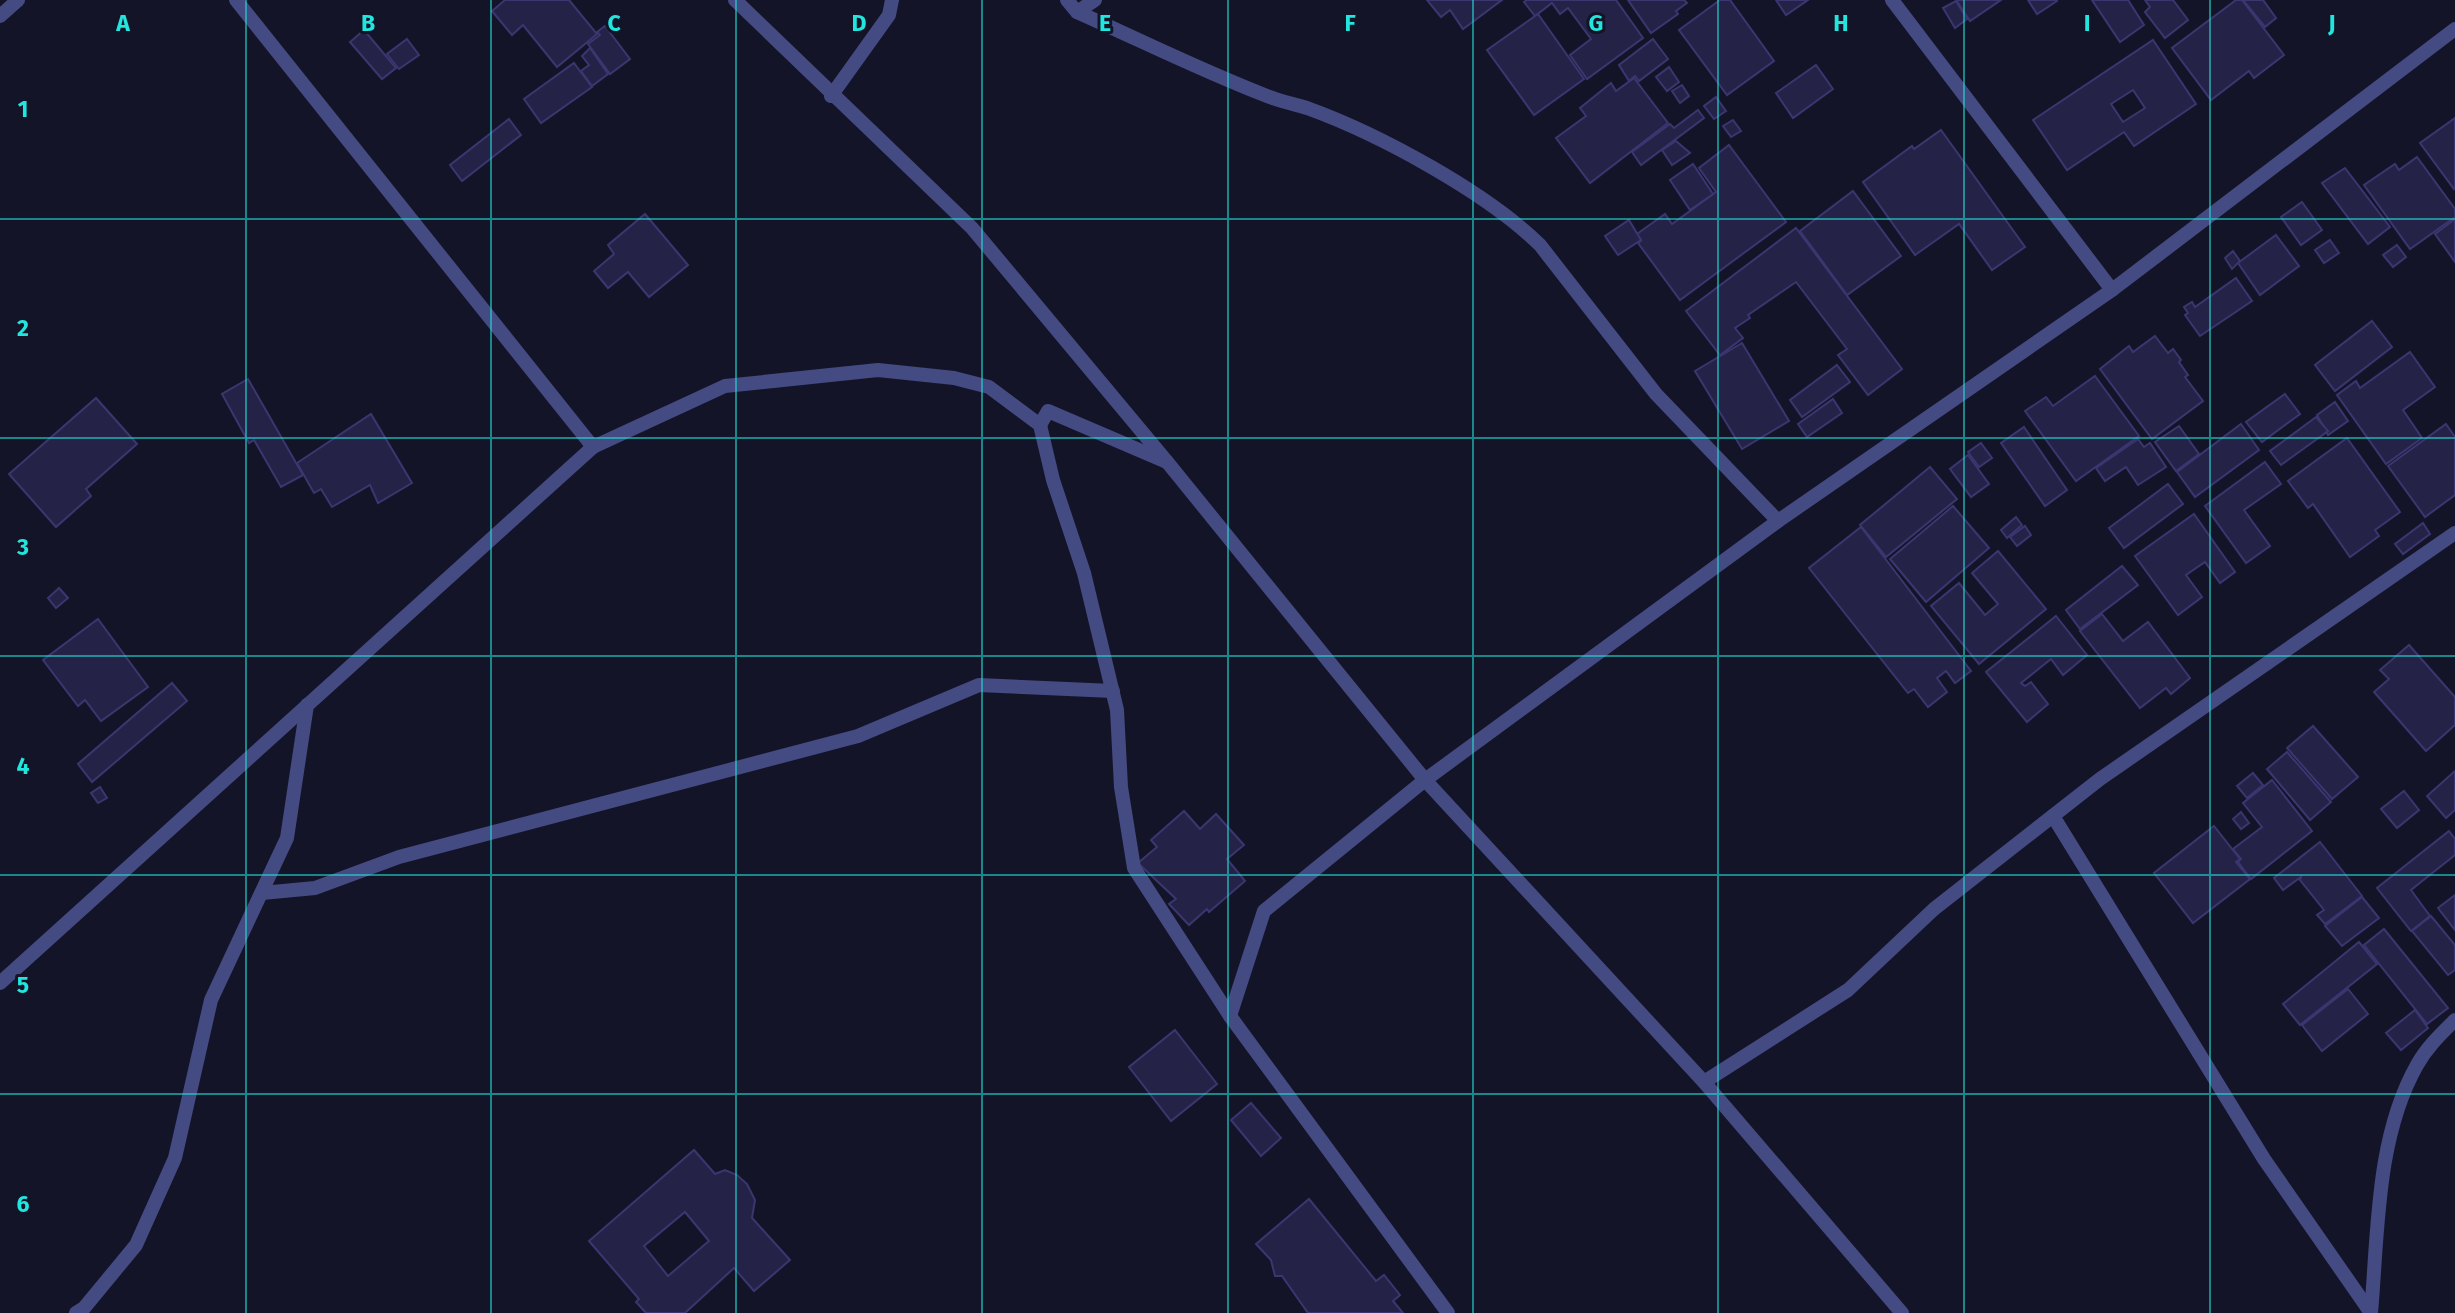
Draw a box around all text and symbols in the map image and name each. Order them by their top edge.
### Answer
text: A [115,9,130,37]
text: B [361,9,375,37]
text: C [607,9,621,37]
text: D [852,9,867,37]
text: E [1099,9,1111,37]
text: F [1344,9,1356,37]
text: G [1589,9,1603,37]
text: H [1833,9,1849,37]
text: I [2084,9,2090,37]
text: J [2327,9,2336,37]
text: 1 [18,95,28,123]
text: 2 [17,314,29,342]
text: 3 [16,533,29,561]
text: 4 [17,752,30,780]
text: 5 [17,971,29,999]
text: 6 [17,1190,30,1218]

